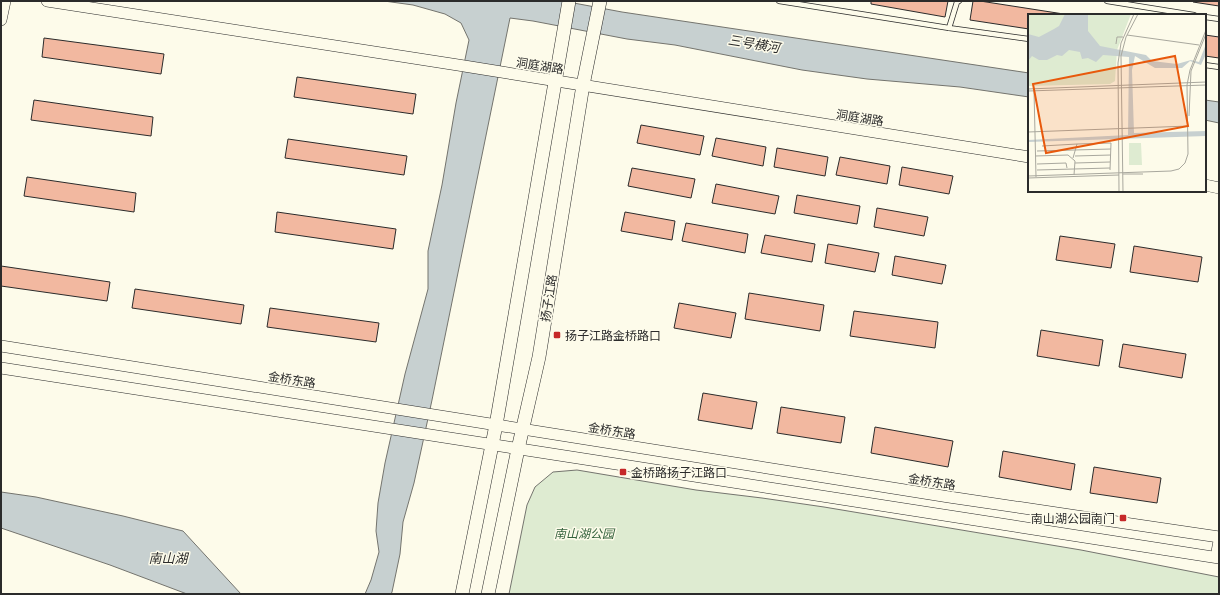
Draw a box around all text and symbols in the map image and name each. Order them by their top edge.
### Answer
inset map [1028,14,1206,192]
water label: 三号横河 [727,31,784,56]
street label: 洞庭湖路 [515,53,565,77]
street label: 洞庭湖路 [835,105,885,129]
street label: 扬子江路 [536,273,560,323]
place label: 扬子江路金桥路口 [565,327,661,343]
marker: 扬子江路金桥路口 [552,330,562,340]
street label: 金桥东路 [267,367,317,391]
street label: 金桥东路 [587,418,637,442]
place label: 金桥路扬子江路口 [631,464,727,480]
marker: 金桥路扬子江路口 [618,467,628,477]
street label: 金桥东路 [907,469,957,493]
place label: 南山湖公园南门 [1031,510,1115,526]
marker: 南山湖公园南门 [1118,513,1128,523]
park label: 南山湖公园 [554,525,616,541]
water label: 南山湖 [148,549,189,566]

